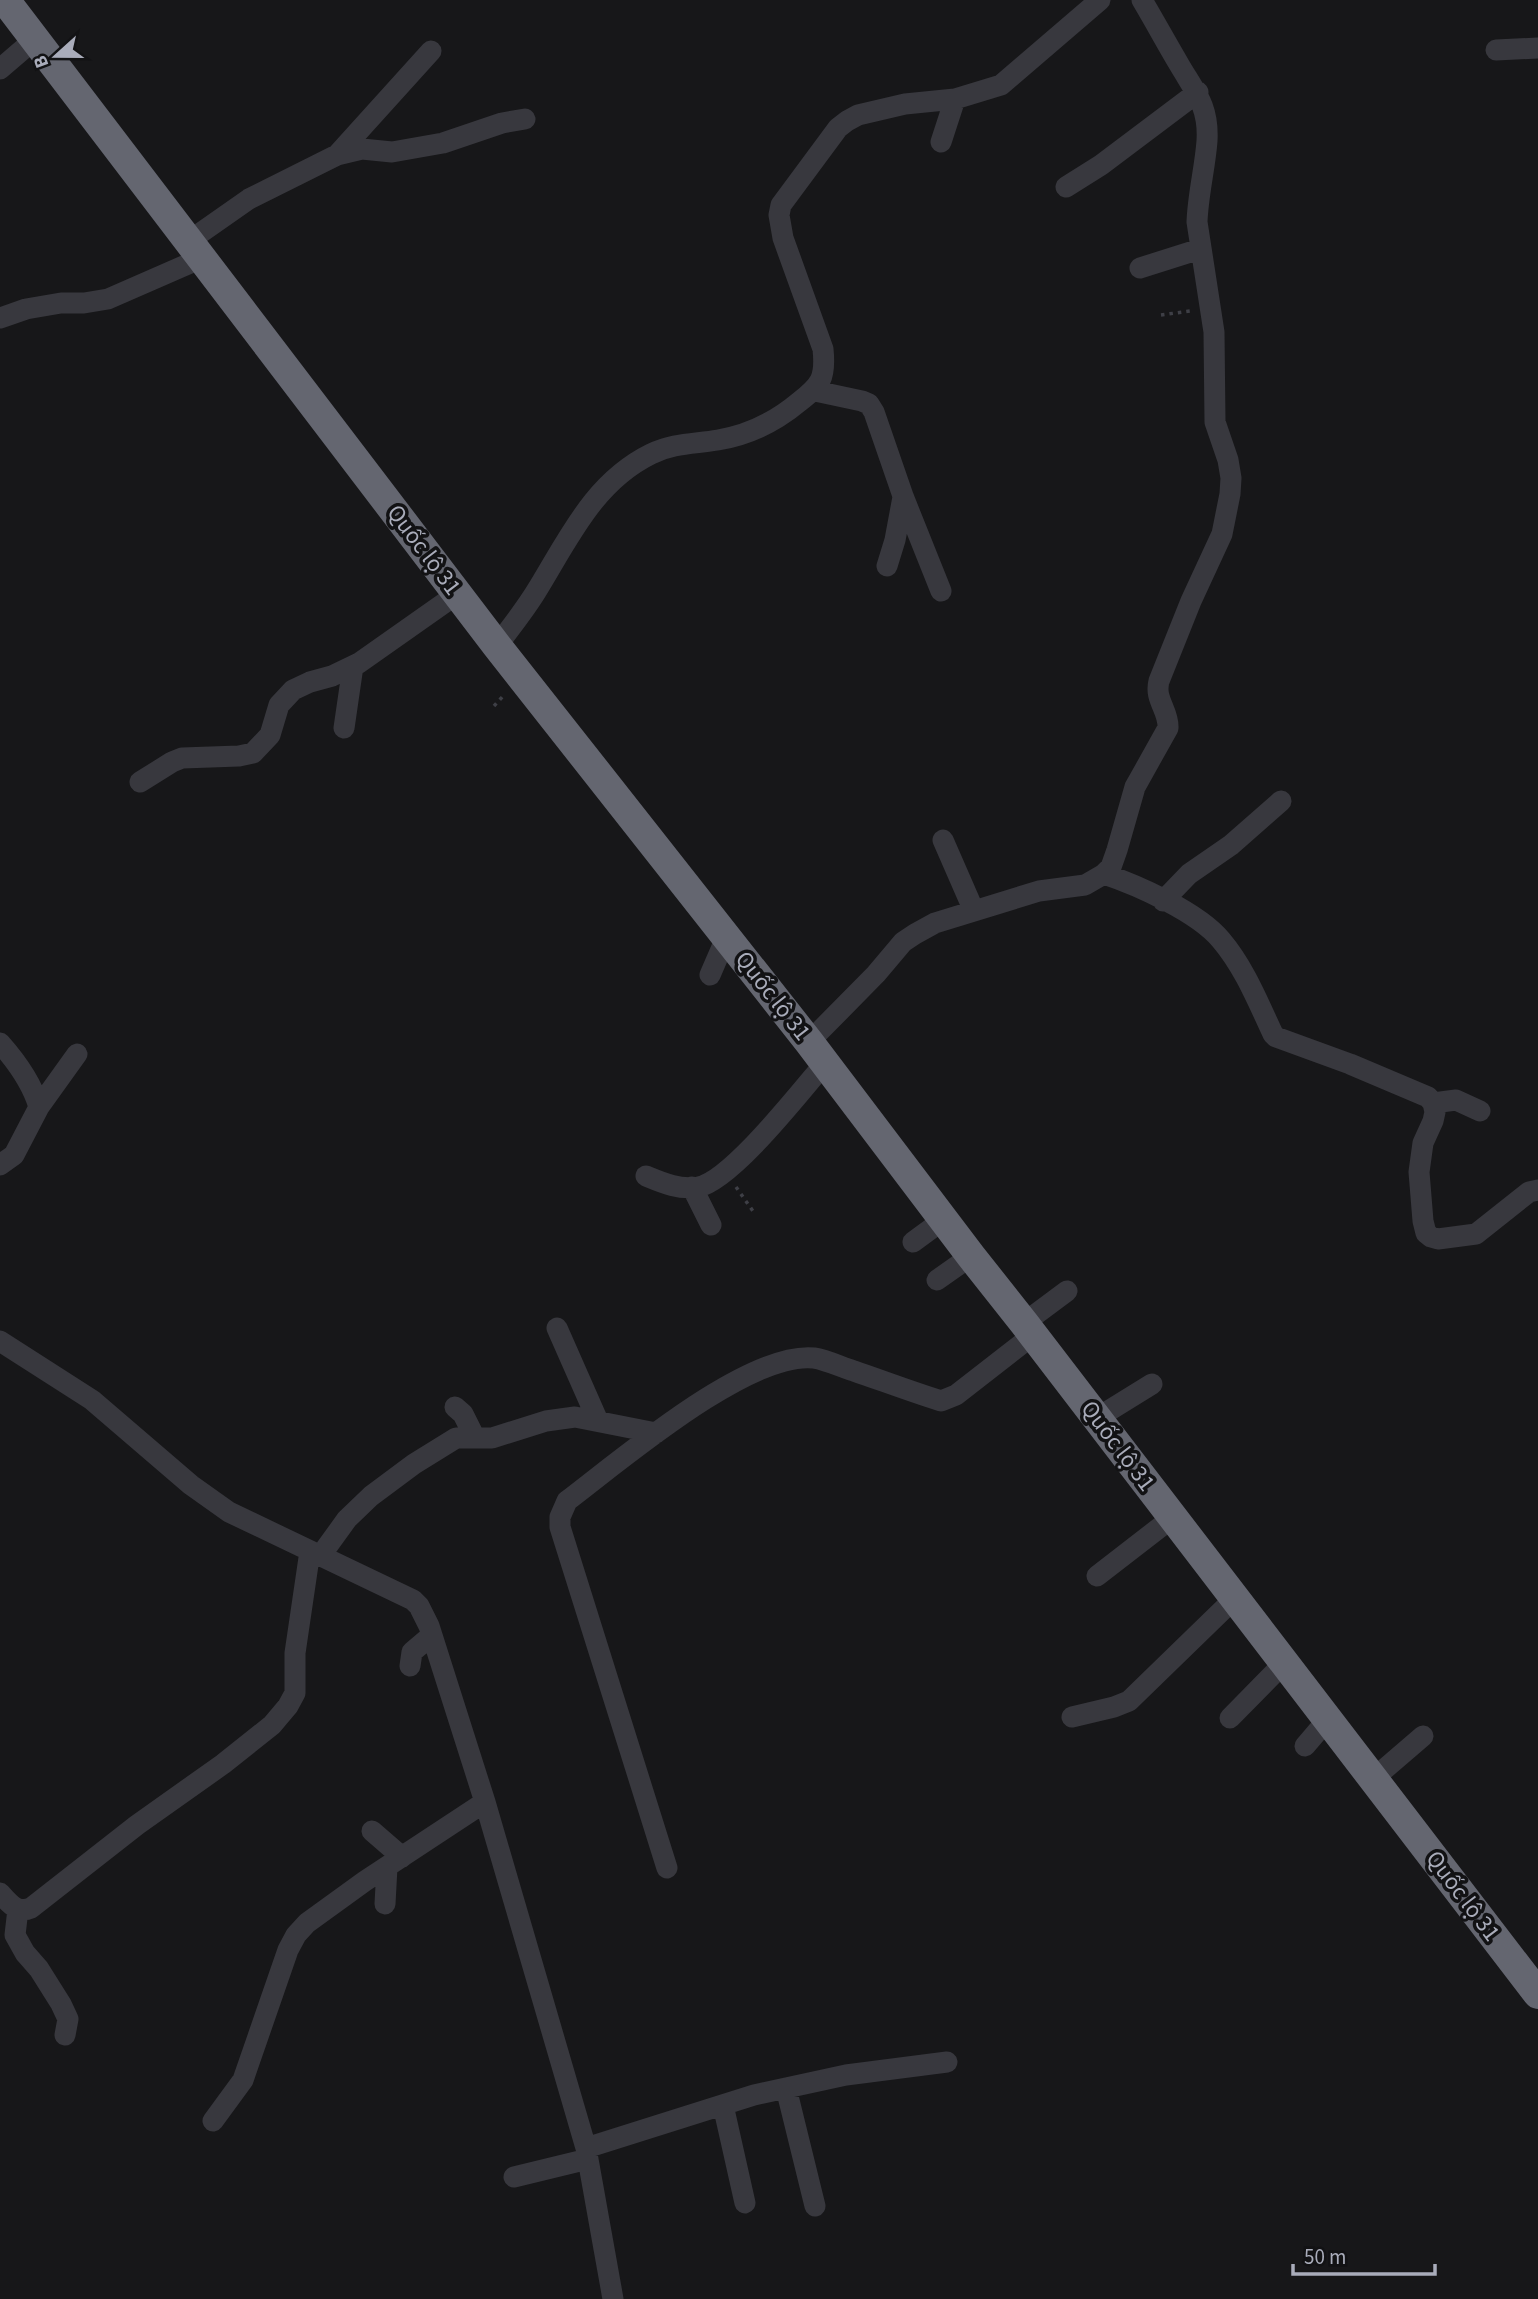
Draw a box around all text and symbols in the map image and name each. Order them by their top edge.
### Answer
north arrow [21,21,91,91]
text: B [27,51,56,72]
street label: Quốc lộ 31 [378,497,470,603]
street label: Quốc lộ 31 [727,944,819,1048]
street label: Quốc lộ 31 [1072,1393,1164,1499]
street label: Quốc lộ 31 [1417,1843,1509,1949]
scale bar [1293,2232,1435,2276]
text: 50 m [1304,2242,1346,2272]

